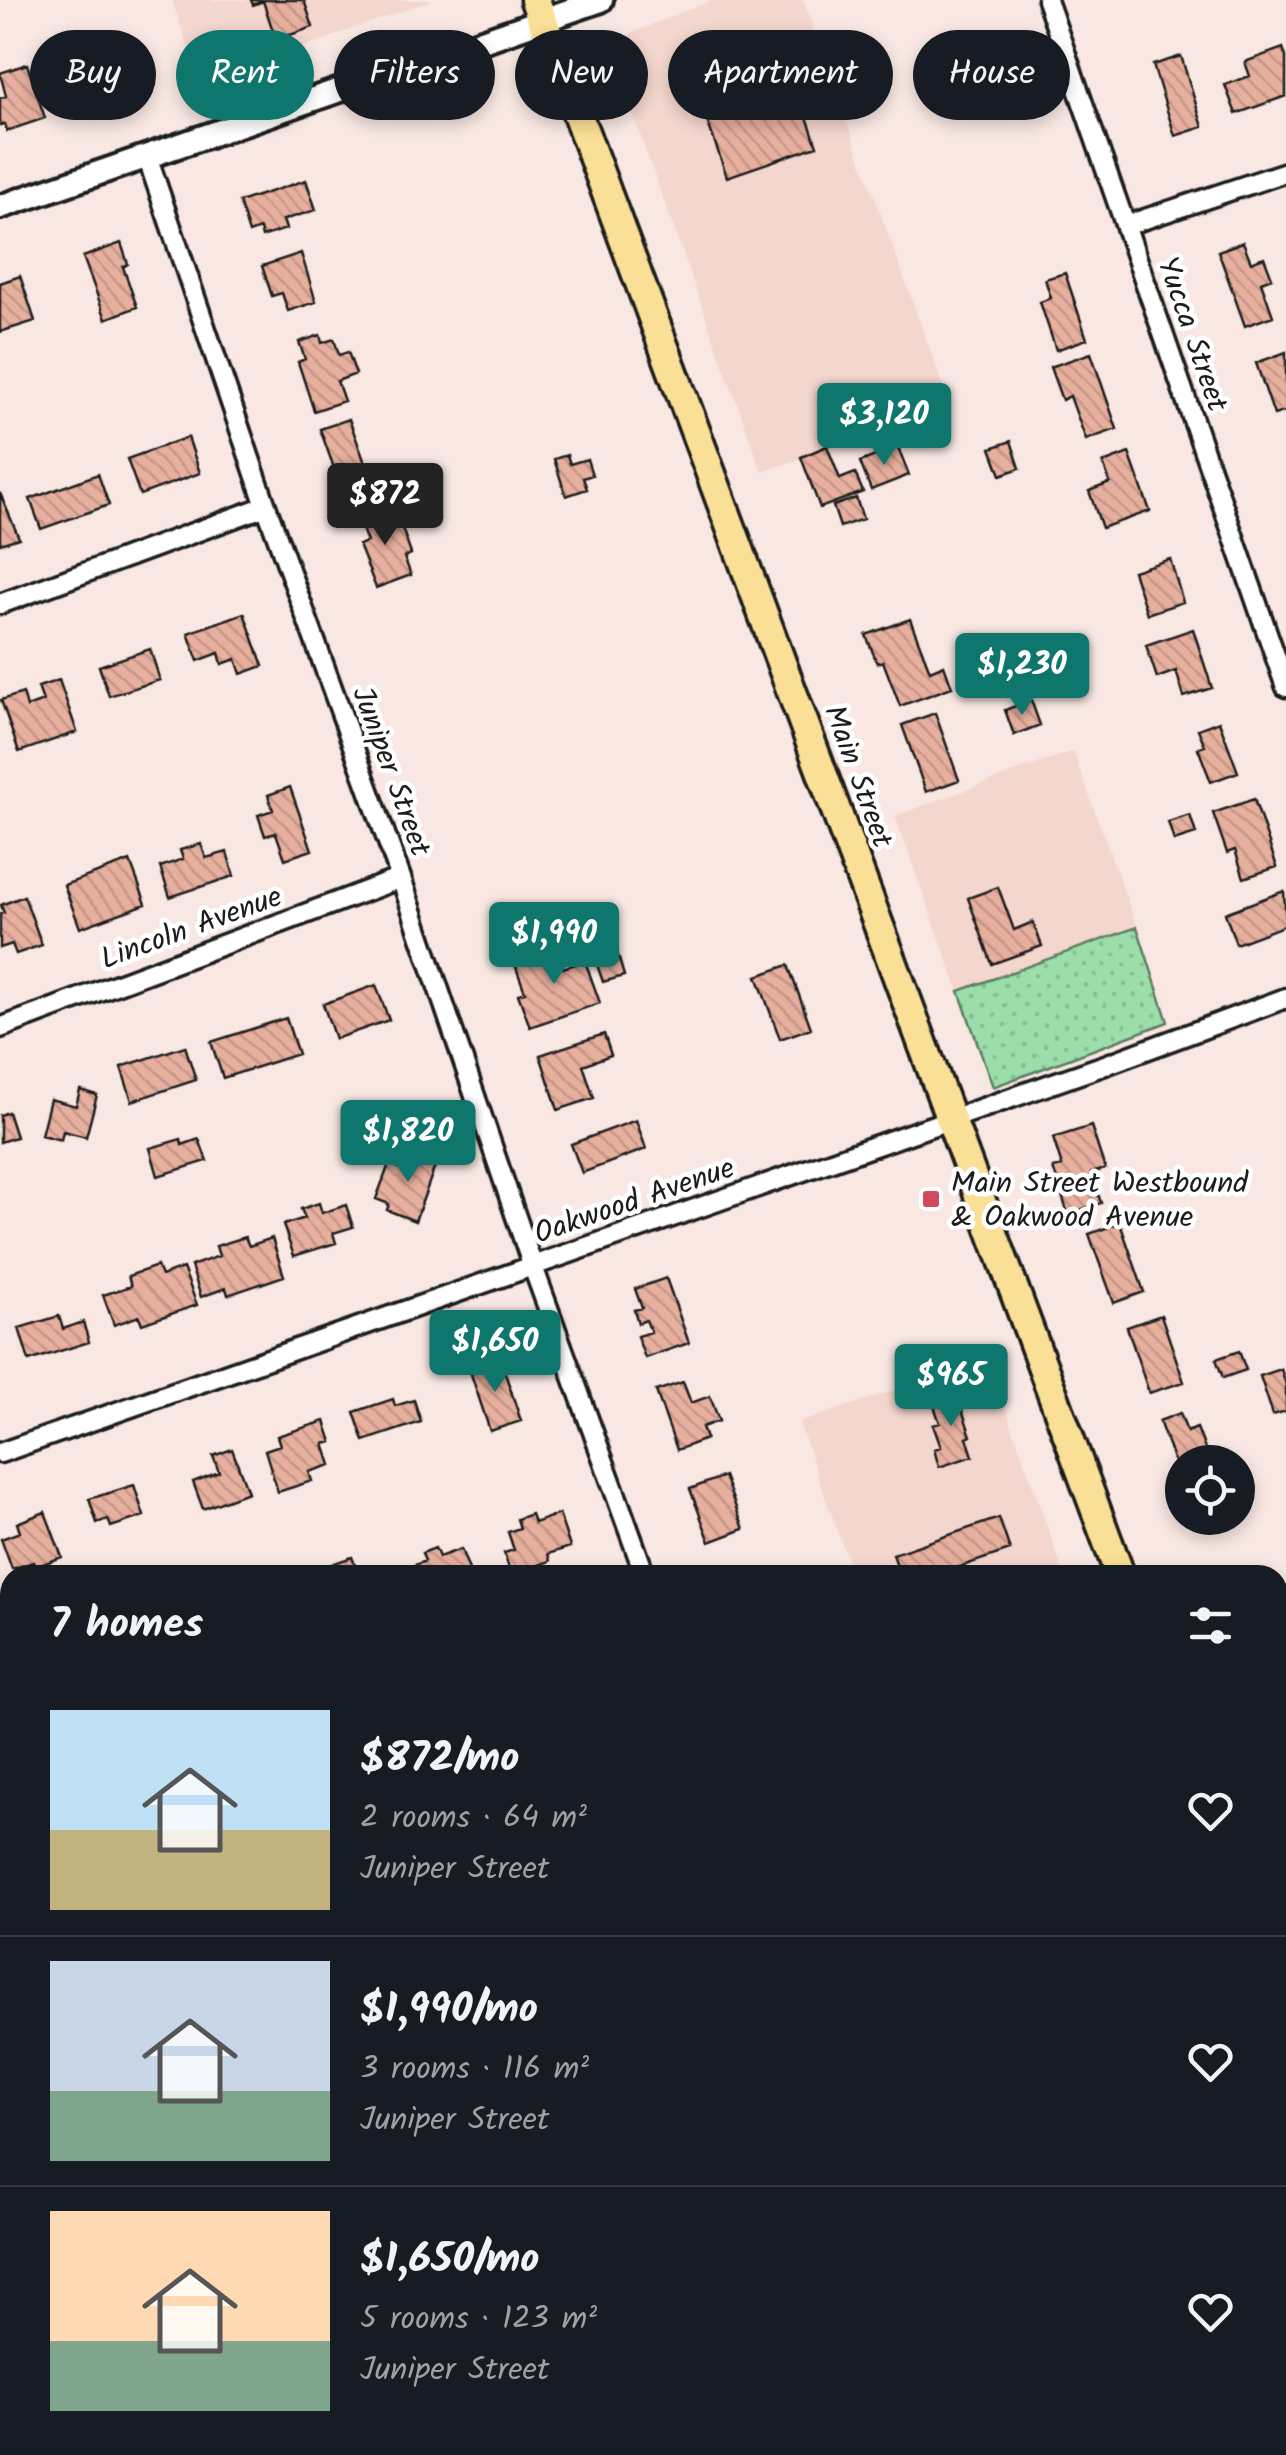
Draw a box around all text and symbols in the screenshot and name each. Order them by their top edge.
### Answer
chip: Buy [30,30,156,120]
chip: Rent [176,30,314,120]
chip: Filters [334,30,495,120]
chip: New [515,30,648,120]
chip: Apartment [668,30,893,120]
chip: House [913,30,1070,120]
street label: Yucca Street [1142,251,1240,419]
pin: $3,120 [803,383,965,468]
text: $3,120 [839,390,929,441]
pin: $872 [326,463,444,548]
text: $872 [349,470,421,521]
pin: $1,230 [941,633,1103,718]
text: $1,230 [977,640,1067,691]
street label: Juniper Street [337,680,443,864]
street label: Main Street [809,698,905,855]
street label: Lincoln Avenue [94,874,289,984]
pin: $1,990 [473,902,635,987]
text: $1,990 [511,909,597,960]
pin: $1,820 [327,1100,489,1185]
text: $1,820 [363,1107,453,1158]
street label: Oakwood Avenue [528,1145,741,1259]
place label: Main Street Westbound & Oakwood Avenue [951,1160,1249,1242]
marker: Main Street Westbound & Oakwood Avenue [920,1188,942,1210]
pin: $1,650 [414,1310,576,1395]
text: $1,650 [452,1317,538,1368]
pin: $965 [892,1344,1010,1429]
text: $965 [917,1351,985,1402]
map controls [1165,1445,1255,1535]
button: locate [1165,1445,1255,1535]
text: 7 homes [50,1592,203,1659]
icon: filters [1183,1598,1238,1653]
text: $872/mo [360,1726,519,1793]
icon: home [130,1750,250,1870]
icon: heart [1183,1783,1238,1838]
text: 2 rooms · 64 m² [360,1793,587,1844]
text: Juniper Street [360,1844,549,1895]
text: $1,990/mo [360,1977,538,2044]
icon: home [130,2001,250,2121]
icon: heart [1183,2034,1238,2089]
text: 3 rooms · 116 m² [360,2044,589,2095]
text: Juniper Street [360,2095,549,2146]
text: $1,650/mo [360,2227,540,2294]
icon: home [130,2251,250,2371]
icon: heart [1183,2284,1238,2339]
text: 5 rooms · 123 m² [360,2294,597,2345]
text: Juniper Street [360,2345,549,2396]

